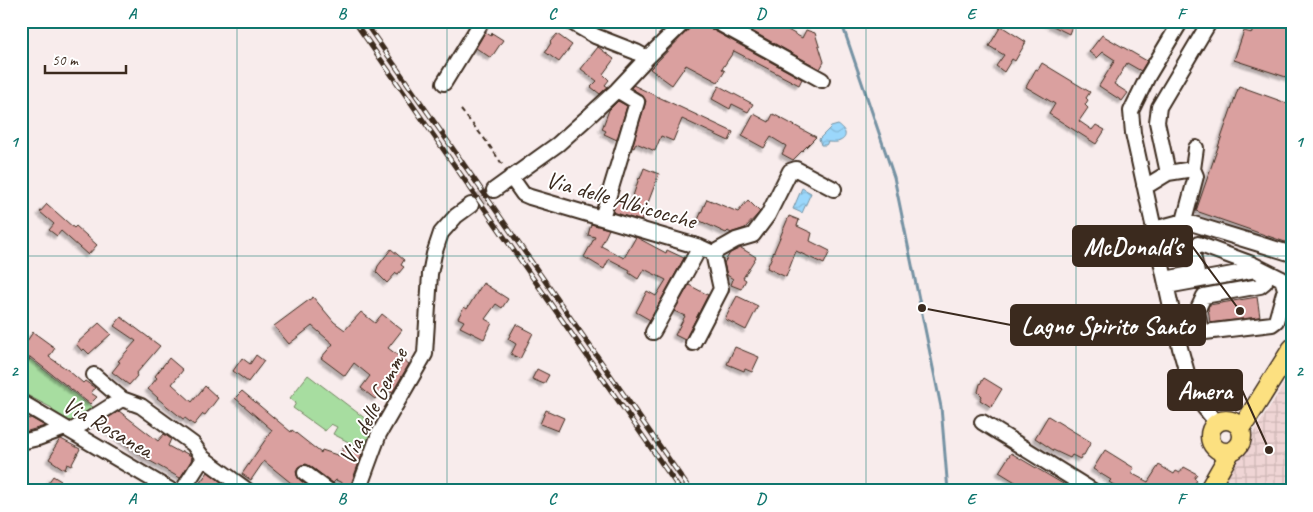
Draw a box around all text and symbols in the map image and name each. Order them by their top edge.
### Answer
text: A [128,4,138,24]
text: B [338,4,348,24]
text: C [548,4,558,24]
text: D [756,4,767,24]
text: E [967,4,978,24]
text: F [1177,4,1188,24]
scale bar [45,42,126,74]
text: 50 m [52,51,79,70]
text: 1 [10,132,19,152]
text: 1 [1295,132,1304,152]
street label: Via delle Albicocche [542,164,702,236]
callout: McDonald's [1073,226,1192,266]
text: McDonald's [1084,231,1185,263]
callout: Lagno Spirito Santo [1011,305,1205,345]
text: Lagno Spirito Santo [1021,310,1197,342]
street label: Via delle Gemme [332,341,415,469]
text: 2 [10,361,19,381]
text: 2 [1295,361,1304,381]
callout: Amera [1168,370,1242,410]
text: Amera [1178,375,1234,407]
street label: Via Rosanea [58,389,160,466]
text: A [128,489,138,509]
text: B [338,489,348,509]
text: C [548,489,558,509]
text: D [756,489,767,509]
text: E [967,489,978,509]
text: F [1177,489,1188,509]

